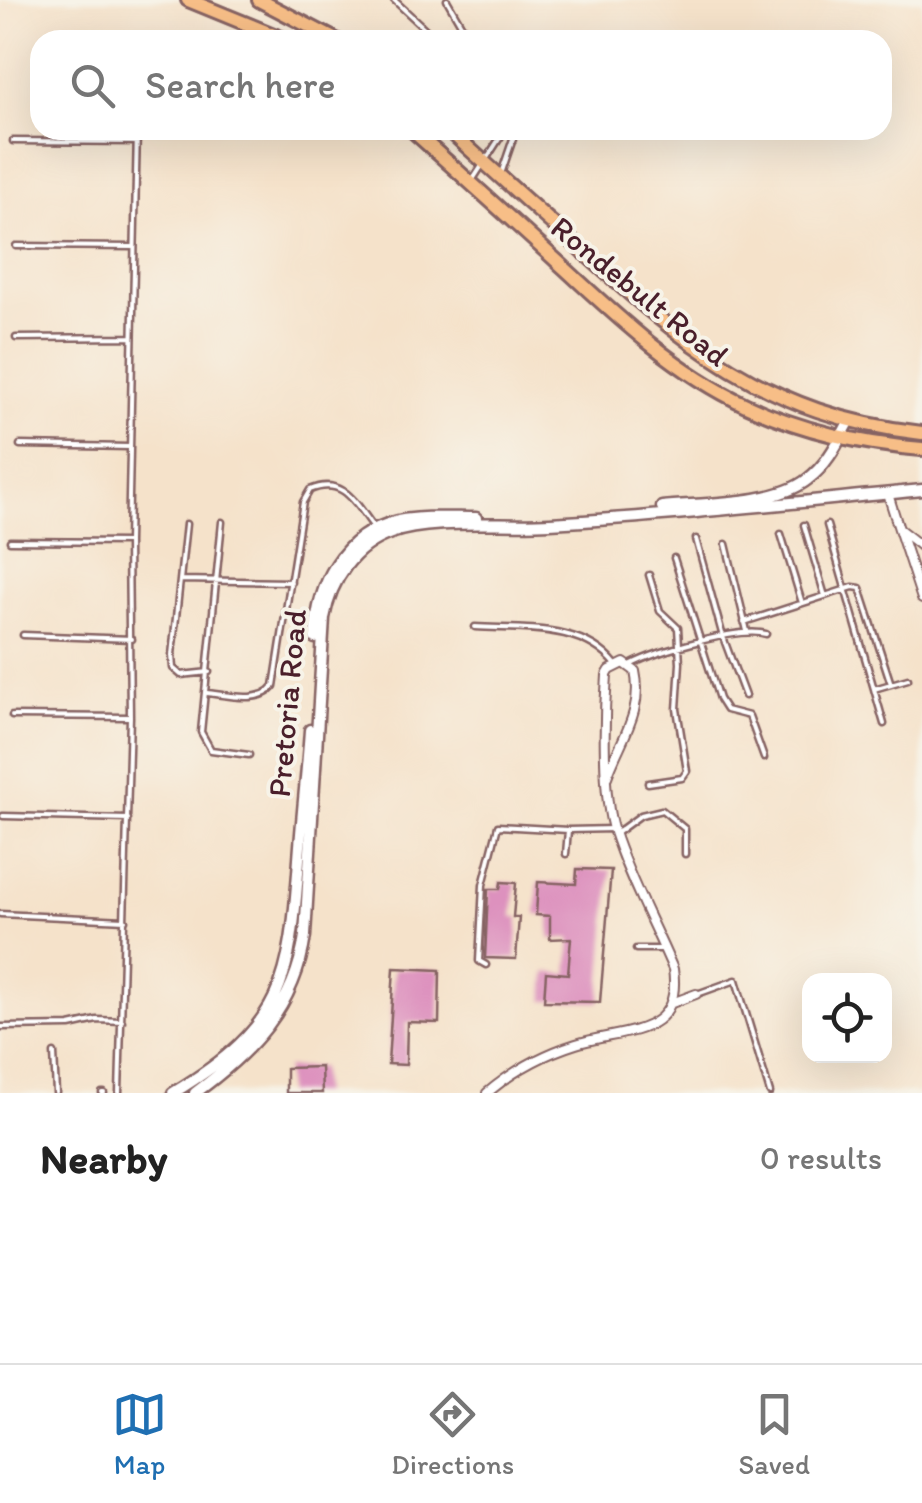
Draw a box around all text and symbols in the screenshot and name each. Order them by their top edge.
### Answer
search box [30,30,892,140]
icon: search [65,58,120,113]
text: Search here [145,62,336,108]
street label: Rondebult Road [544,208,736,374]
street label: Pretoria Road [260,607,314,799]
map controls [802,973,892,1063]
button: locate [802,973,892,1063]
text: Nearby [40,1133,167,1184]
text: 0 results [760,1139,882,1177]
tab: Map [112,1387,167,1481]
tab: Directions [391,1387,514,1481]
tab: Saved [738,1387,810,1481]

